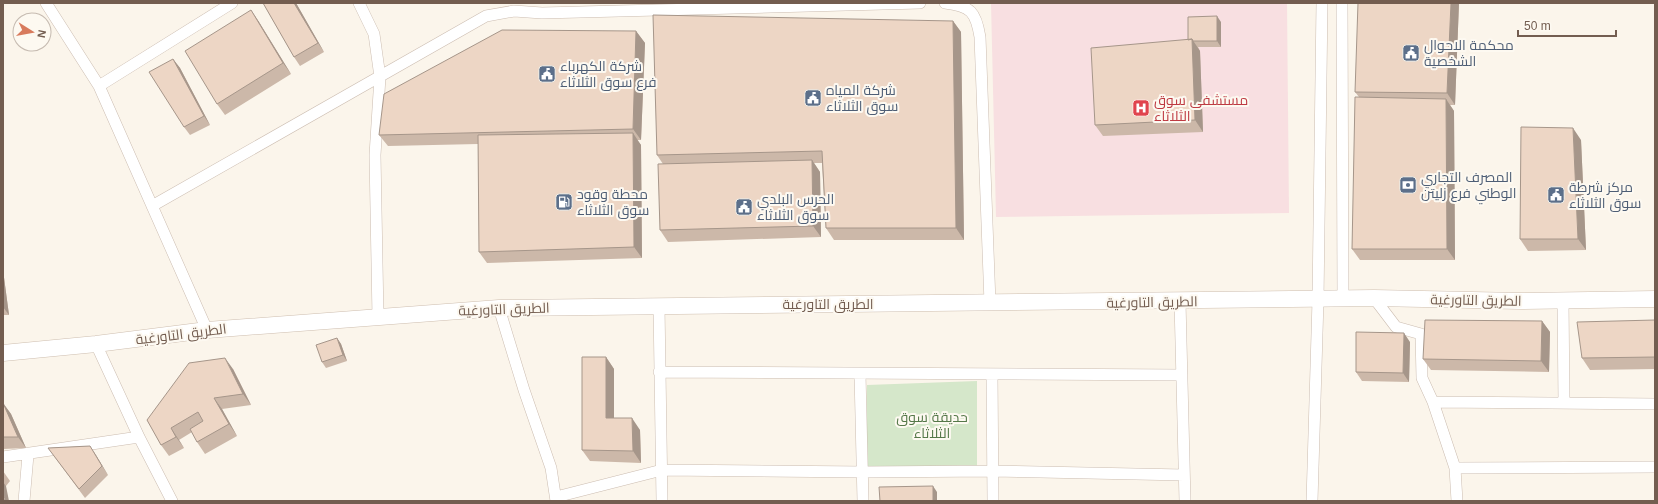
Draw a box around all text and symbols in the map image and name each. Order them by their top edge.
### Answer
north arrow [12,12,52,52]
scale bar [1518,12,1616,38]
text: 50 m [1524,19,1551,33]
text: N [35,29,48,39]
place label: محكمة الاحوال الشخصية [1424,37,1514,69]
public building icon: محكمة الاحوال الشخصية [1401,43,1421,63]
place label: شركة الكهرباء فرع سوق الثلاثاء [560,58,657,91]
public building icon: شركة الكهرباء فرع سوق الثلاثاء [537,64,557,84]
place label: شركة المياه سوق الثلاثاء [826,82,898,115]
public building icon: شركة المياه سوق الثلاثاء [803,88,823,108]
place label: مستشفى سوق الثلاثاء [1154,92,1248,124]
hospital icon: مستشفى سوق الثلاثاء [1131,98,1151,118]
place label: المصرف التجاري الوطني فرع زليتن [1421,169,1516,205]
bank icon: المصرف التجاري الوطني فرع زليتن [1398,175,1418,195]
place label: مركز شرطة سوق الثلاثاء [1569,179,1641,212]
public building icon: مركز شرطة سوق الثلاثاء [1546,185,1566,205]
place label: محطة وقود سوق الثلاثاء [577,186,649,219]
place label: الحرس البلدي سوق الثلاثاء [757,191,834,224]
fuel station icon: محطة وقود سوق الثلاثاء [554,192,574,212]
public building icon: الحرس البلدي سوق الثلاثاء [734,197,754,217]
street label: الطريق التاورغية [1430,291,1522,310]
street label: الطريق التاورغية [1106,293,1198,312]
street label: الطريق التاورغية [782,296,874,313]
street label: الطريق التاورغية [458,299,550,320]
street label: الطريق التاورغية [135,320,227,348]
park label: حديقة سوق الثلاثاء [896,409,968,441]

